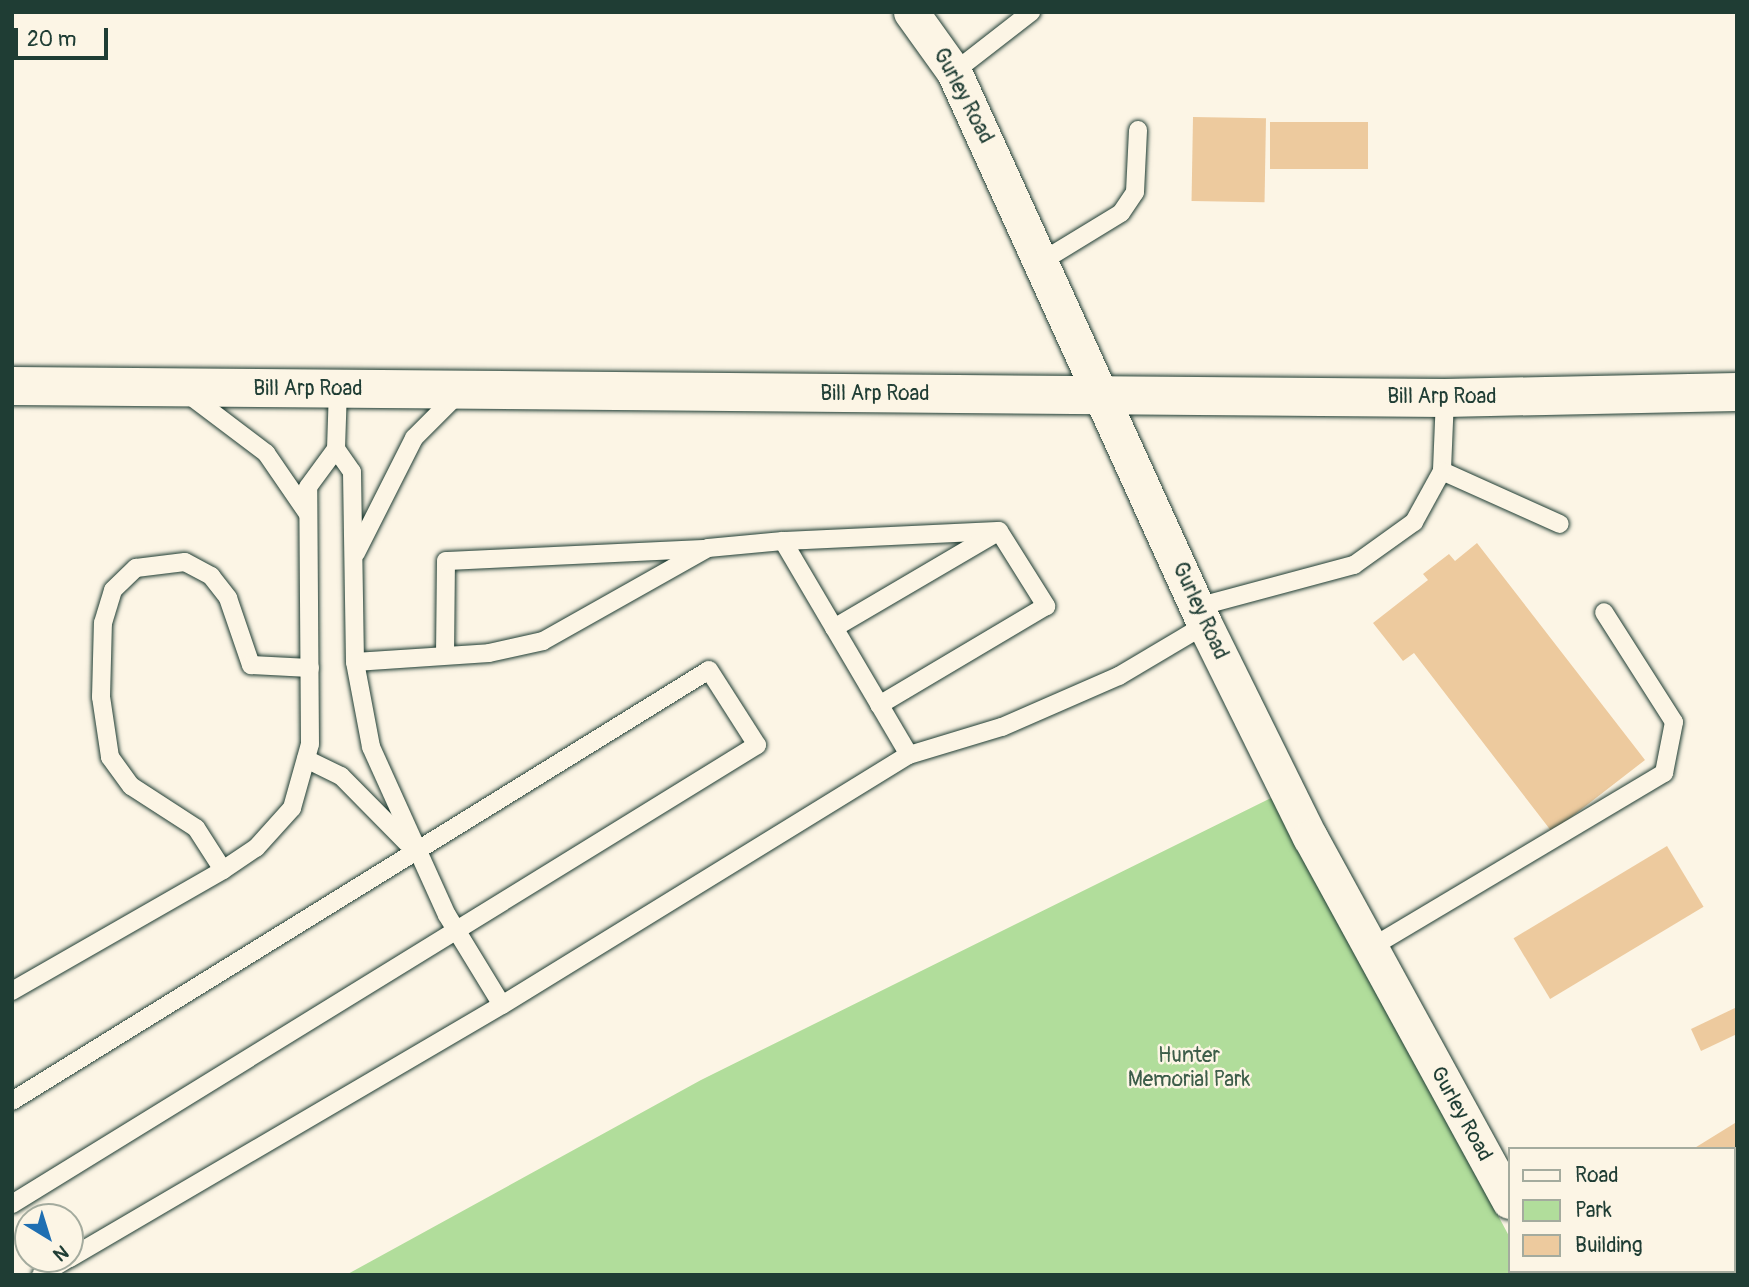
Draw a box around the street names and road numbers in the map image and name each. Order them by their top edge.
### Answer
street label: Gurley Road [927,44,999,148]
street label: Bill Arp Road [253,376,363,402]
street label: Bill Arp Road [820,381,930,407]
street label: Bill Arp Road [1387,384,1497,410]
street label: Gurley Road [1167,558,1233,664]
street label: Gurley Road [1425,1062,1497,1166]

